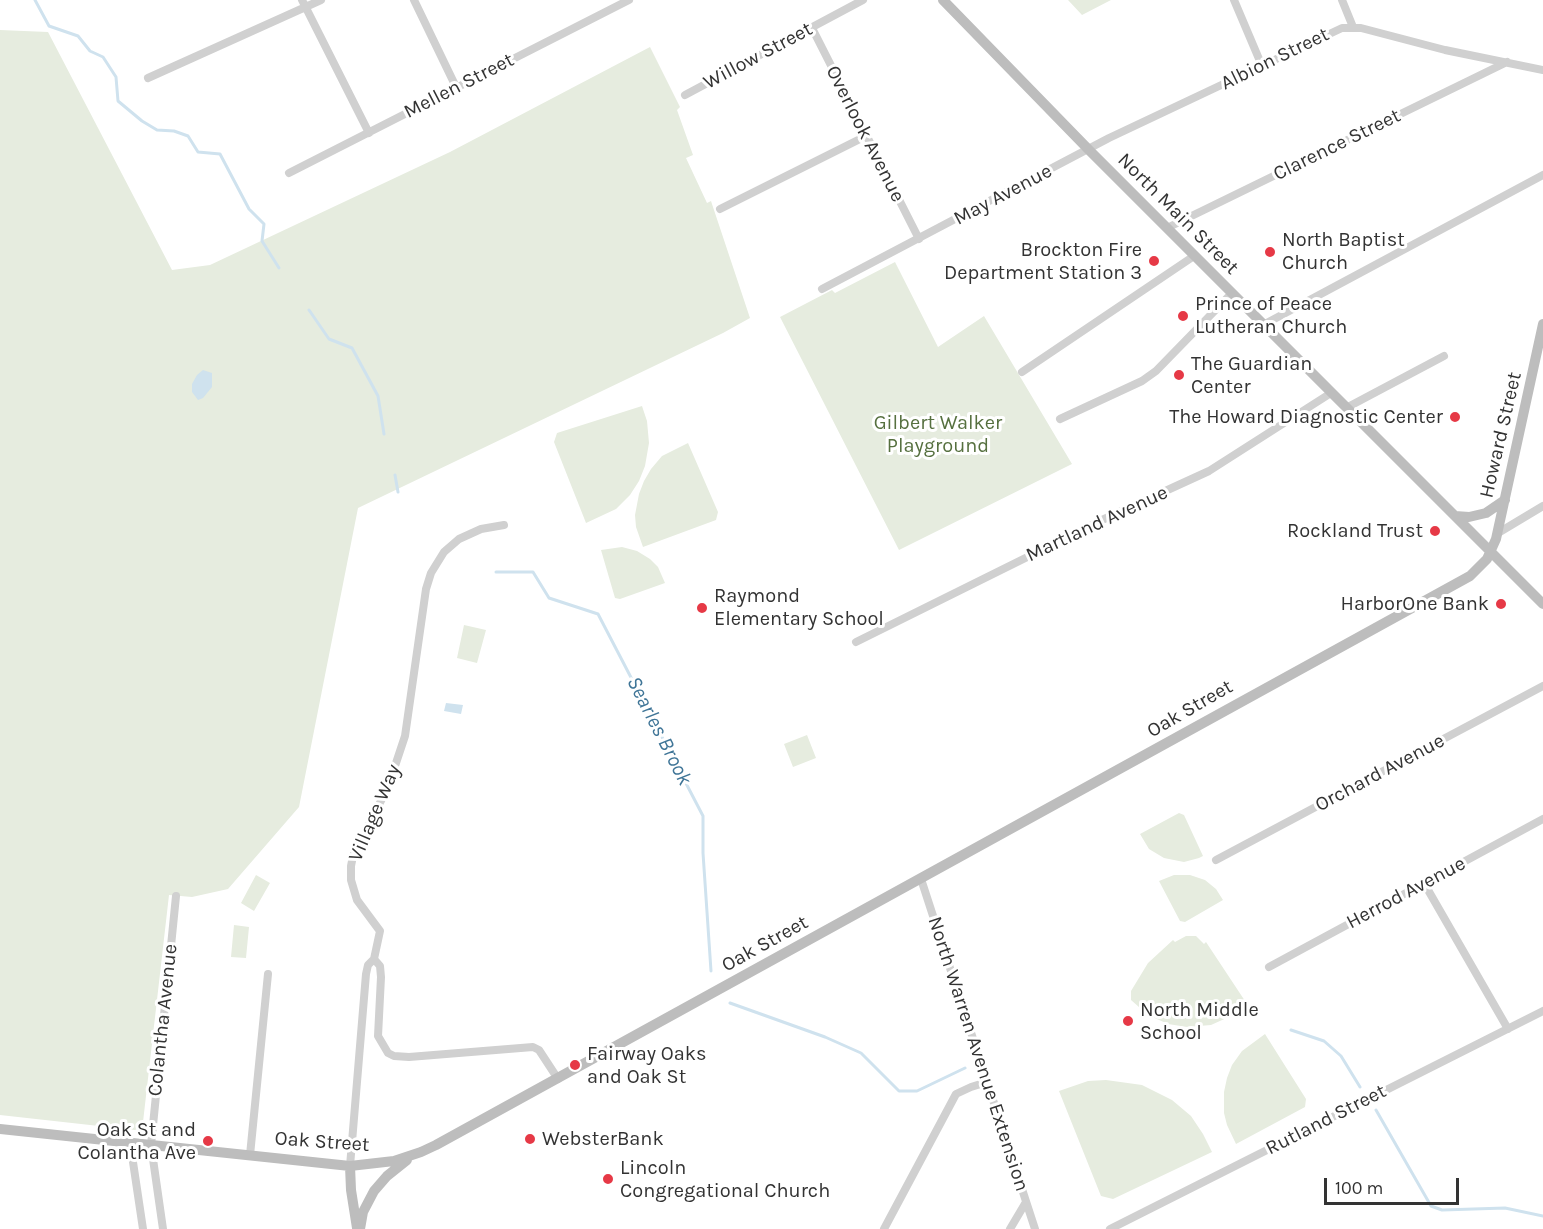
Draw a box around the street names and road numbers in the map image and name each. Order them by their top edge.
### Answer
street label: Willow Street [699,17,817,95]
street label: Albion Street [1217,22,1333,96]
street label: Mellen Street [400,48,518,124]
street label: Overlook Avenue [820,62,910,206]
street label: Clarence Street [1269,104,1405,186]
street label: North Main Street [1112,148,1244,280]
street label: May Avenue [950,159,1056,231]
street label: Howard Street [1475,370,1527,500]
street label: Martland Avenue [1022,481,1172,567]
street label: Oak Street [1143,675,1237,743]
street label: Orchard Avenue [1311,729,1449,817]
street label: Village Way [344,761,406,865]
street label: Herrod Avenue [1342,852,1470,934]
street label: Oak Street [718,911,812,977]
street label: North Warren Avenue Extension [922,914,1034,1194]
street label: Colantha Avenue [143,943,183,1097]
street label: Rutland Street [1262,1079,1390,1161]
street label: Oak Street [274,1127,370,1157]

